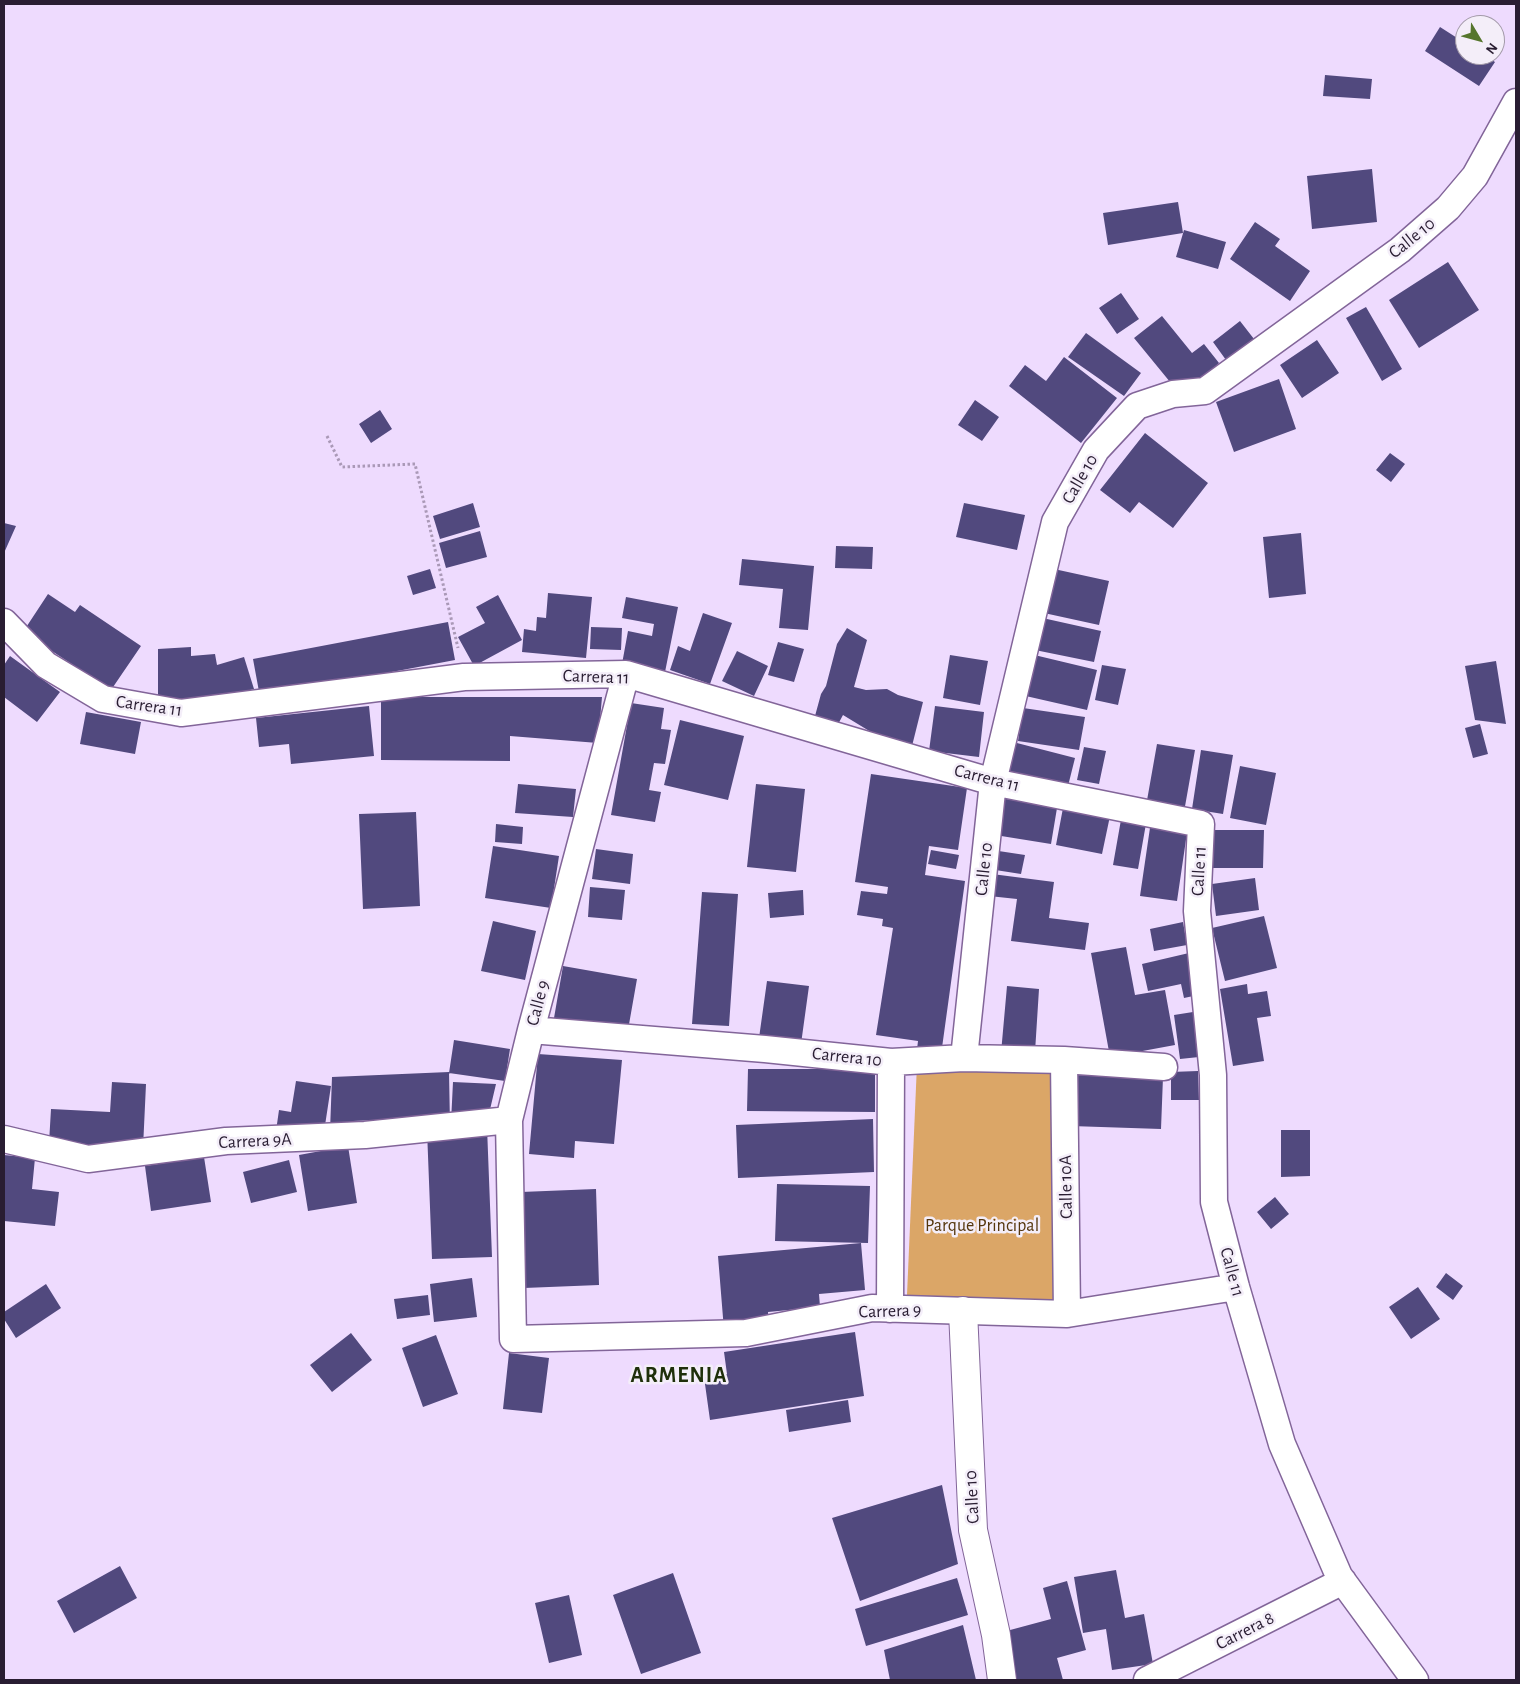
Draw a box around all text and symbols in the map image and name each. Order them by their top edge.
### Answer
north arrow [1455,15,1505,65]
text: N [1483,40,1500,57]
street label: Calle 10 [1384,213,1440,263]
street label: Calle 10 [1057,450,1103,508]
street label: Carrera 11 [562,665,630,689]
street label: Carrera 11 [114,691,184,721]
street label: Carrera 11 [952,759,1022,797]
street label: Calle 10 [970,841,998,897]
street label: Calle 11 [1187,845,1211,897]
street label: Calle 9 [522,978,554,1028]
street label: Carrera 10 [811,1043,883,1071]
street label: Carrera 9A [218,1128,292,1154]
street label: Calle 10A [1055,1155,1077,1219]
park label: Parque Principal [925,1215,1039,1237]
street label: Calle 11 [1215,1245,1249,1299]
street label: Carrera 9 [858,1299,922,1323]
district label: ARMENIA [630,1362,728,1388]
street label: Calle 10 [960,1470,984,1524]
street label: Carrera 8 [1212,1607,1278,1655]

